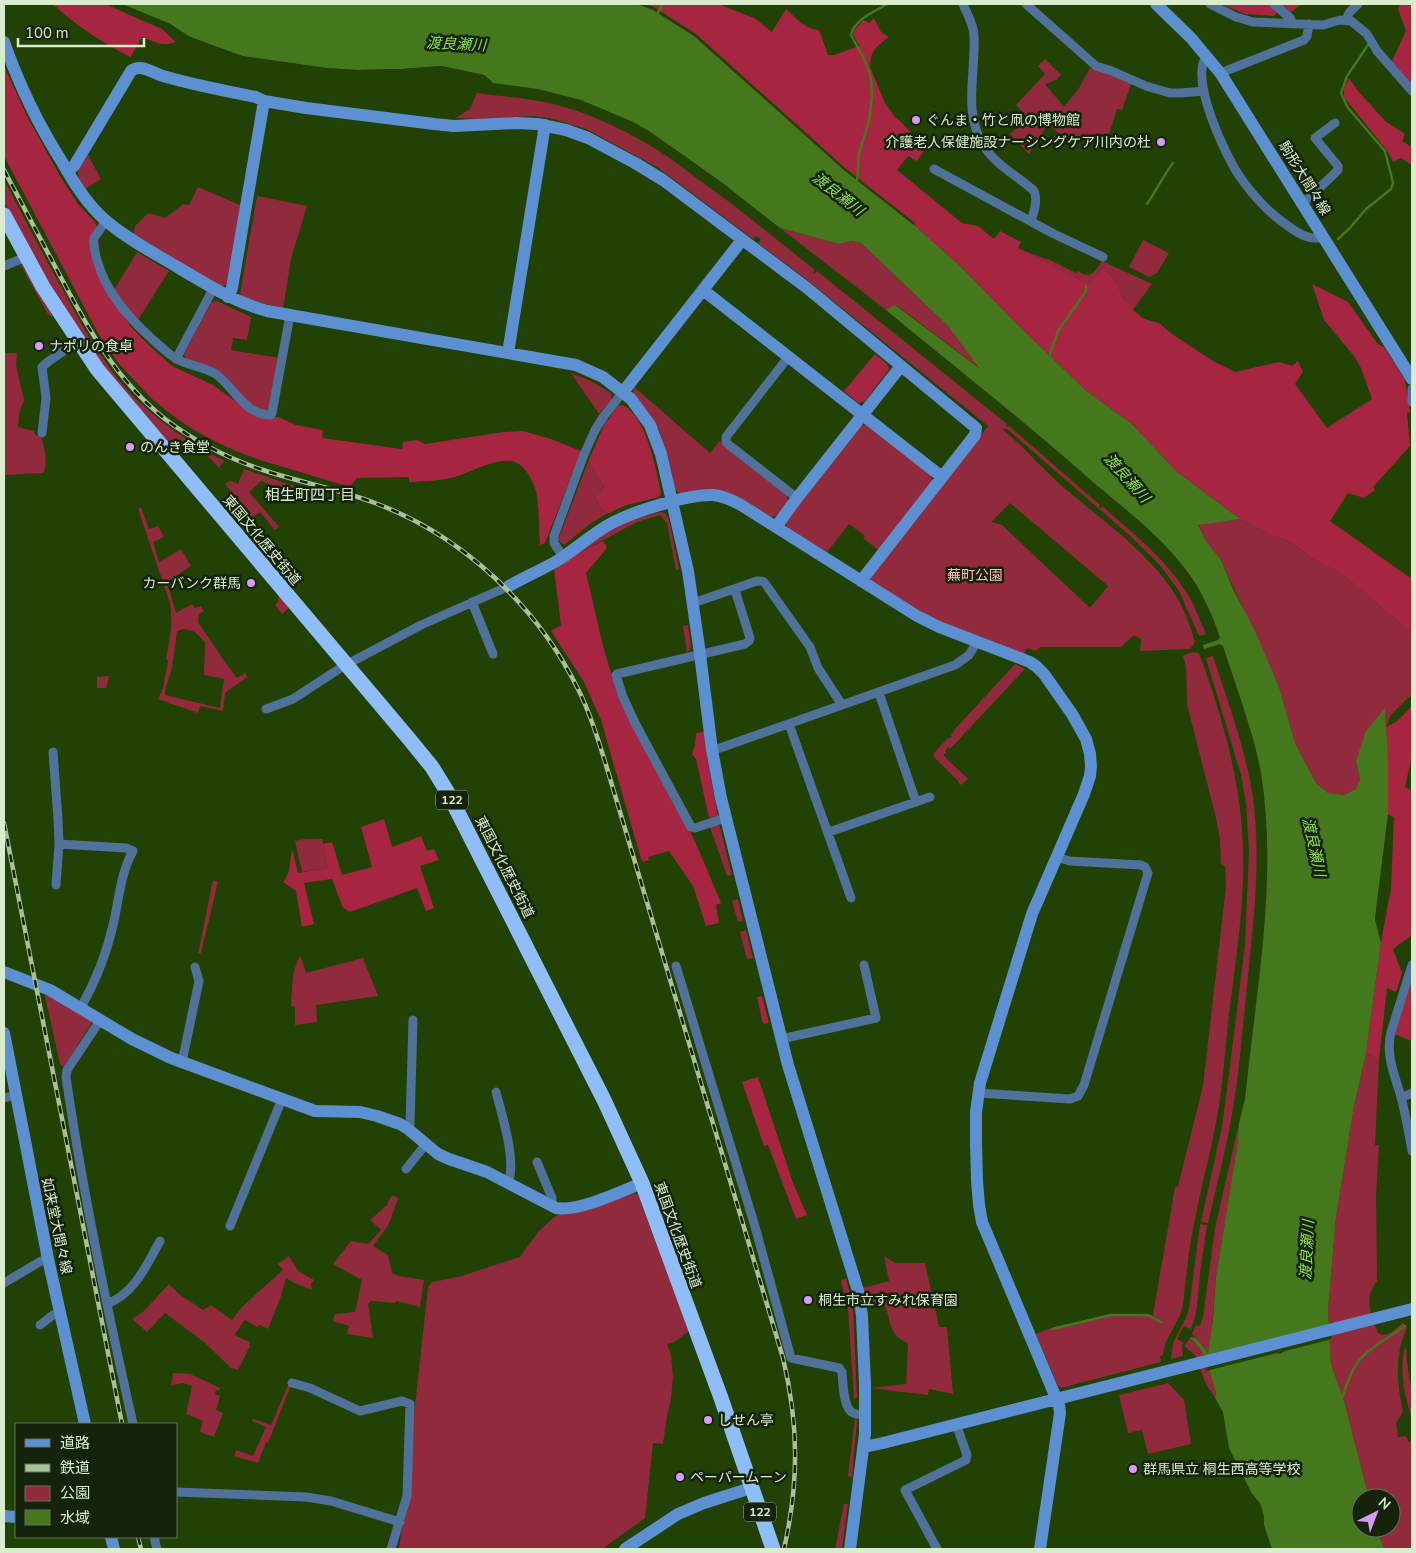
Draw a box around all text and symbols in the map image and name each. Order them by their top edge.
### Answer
scale bar [18,15,144,47]
text: 100 m [25,23,69,43]
water label: 渡良瀬川 [426,32,488,56]
place label: ぐんま・竹と凧の博物館 [926,111,1080,130]
marker: ぐんま・竹と凧の博物館 [910,114,922,126]
place label: 介護老人保健施設ナーシングケア川内の杜 [885,133,1151,152]
marker: 介護老人保健施設ナーシングケア川内の杜 [1155,136,1167,148]
street label: 駒形大間々線 [1274,138,1335,219]
water label: 渡良瀬川 [808,168,869,222]
place label: ナポリの食卓 [49,337,133,356]
marker: ナポリの食卓 [33,340,45,352]
place label: のんき食堂 [140,438,210,457]
marker: のんき食堂 [124,441,136,453]
water label: 渡良瀬川 [1099,449,1156,508]
district label: 相生町四丁目 [265,485,355,505]
street label: 東国文化歴史街道 [218,491,305,589]
park label: 蕪町公園 [947,566,1003,585]
place label: カーバンク群馬 [142,574,241,593]
marker: カーバンク群馬 [245,577,257,589]
road number: 122 [436,790,468,810]
street label: 東国文化歴史街道 [471,813,538,921]
water label: 渡良瀬川 [1298,816,1330,880]
street label: 如来堂大間々線 [37,1176,76,1276]
street label: 東国文化歴史街道 [649,1179,706,1291]
water label: 渡良瀬川 [1295,1218,1319,1280]
place label: 桐生市立すみれ保育園 [818,1291,958,1310]
marker: 桐生市立すみれ保育園 [802,1294,814,1306]
place label: しせん亭 [718,1411,774,1430]
marker: しせん亭 [702,1414,714,1426]
legend [15,1423,178,1538]
text: 道路 [60,1433,90,1453]
text: 鉄道 [60,1458,90,1478]
place label: 群馬県立 桐生西高等学校 [1143,1460,1301,1479]
marker: 群馬県立 桐生西高等学校 [1127,1463,1139,1475]
place label: ペーパームーン [690,1468,787,1487]
marker: ペーパームーン [674,1471,686,1483]
text: 公園 [60,1483,90,1503]
north arrow [1351,1488,1401,1538]
text: N [1374,1493,1395,1514]
road number: 122 [744,1502,776,1521]
text: 水域 [60,1508,90,1528]

